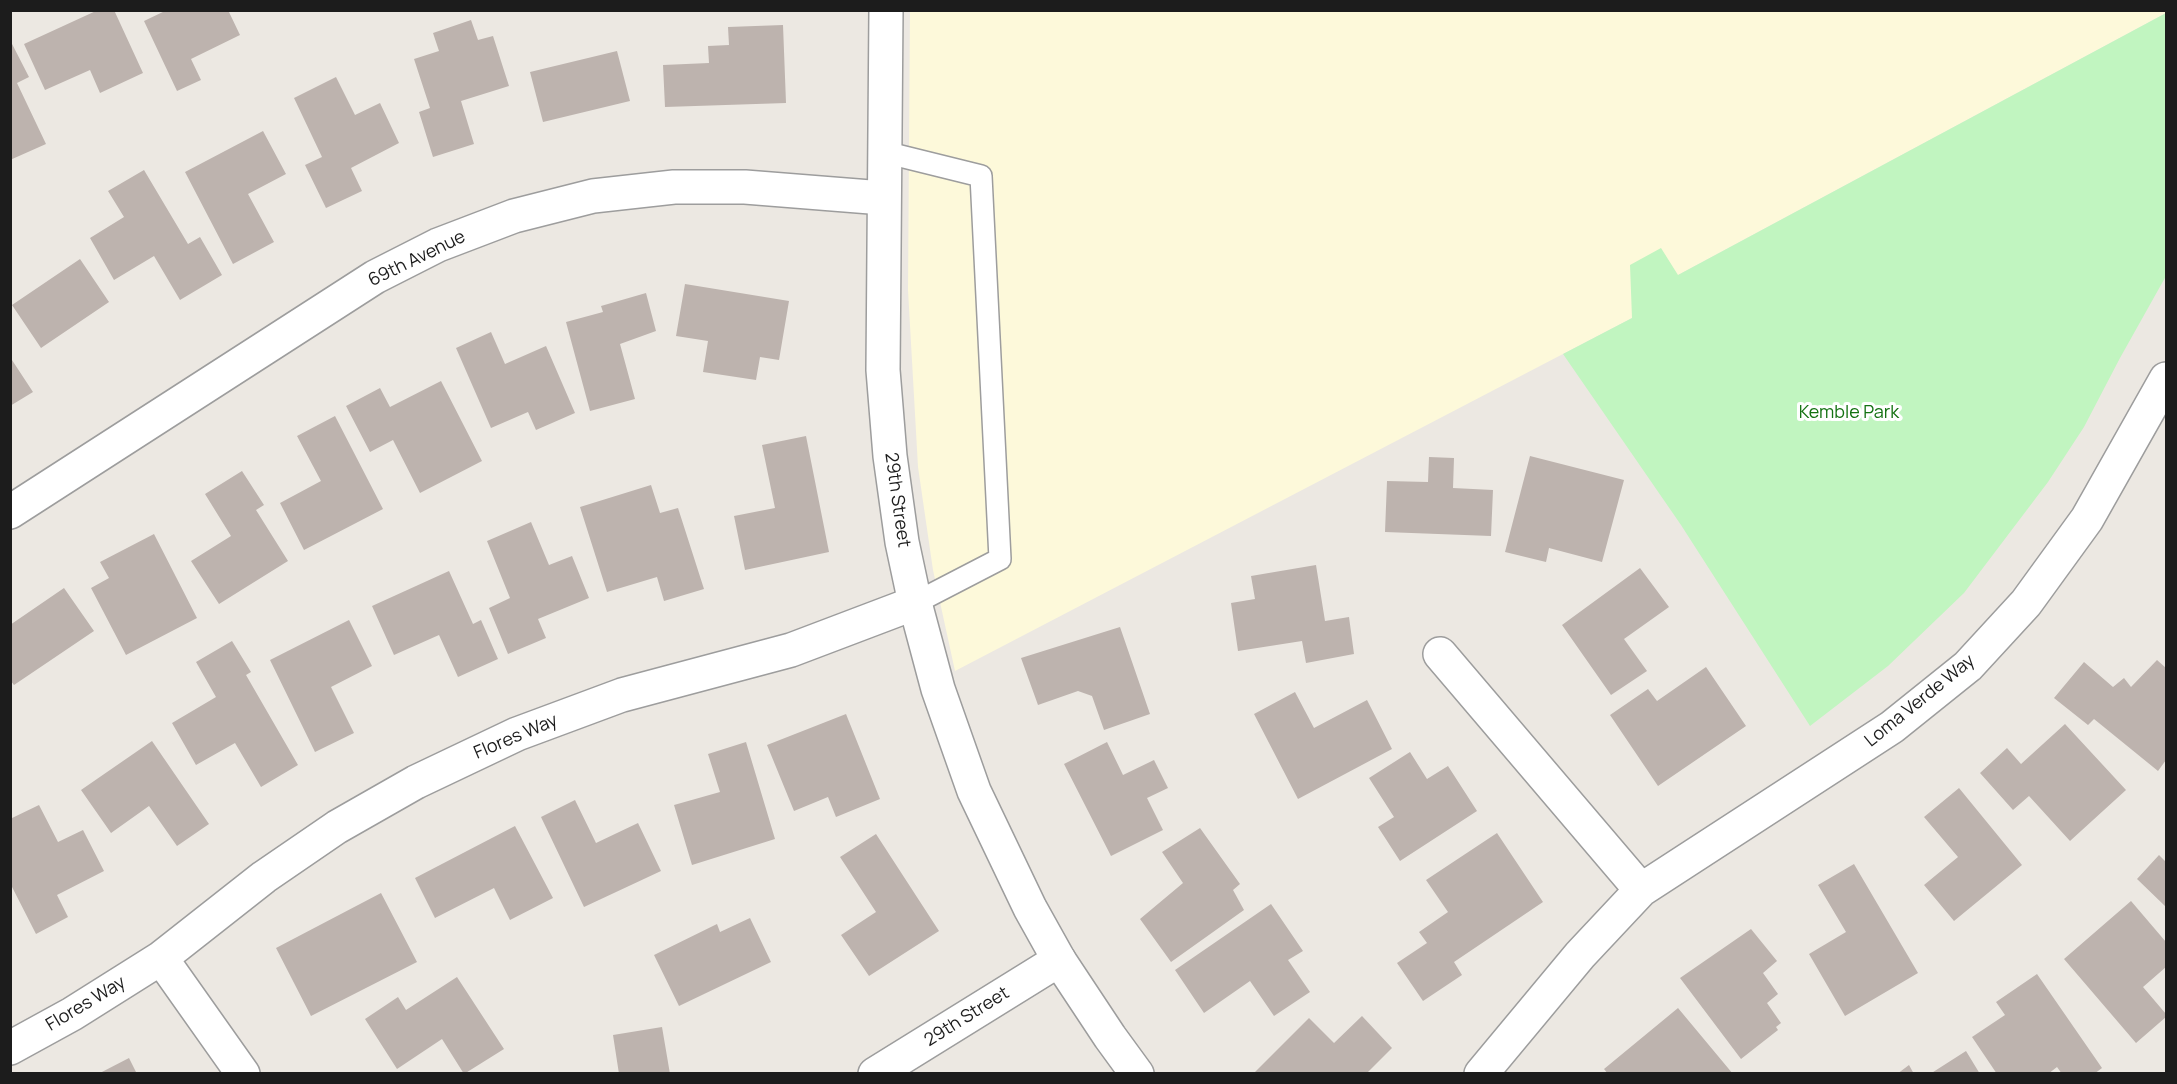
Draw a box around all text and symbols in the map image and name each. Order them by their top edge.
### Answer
street label: 69th Avenue [365,226,469,292]
park label: Kemble Park [1799,402,1899,424]
street label: 29th Street [880,451,914,549]
street label: Loma Verde Way [1861,650,1979,752]
street label: Flores Way [471,710,561,764]
street label: Flores Way [42,972,130,1036]
street label: 29th Street [921,982,1013,1052]

